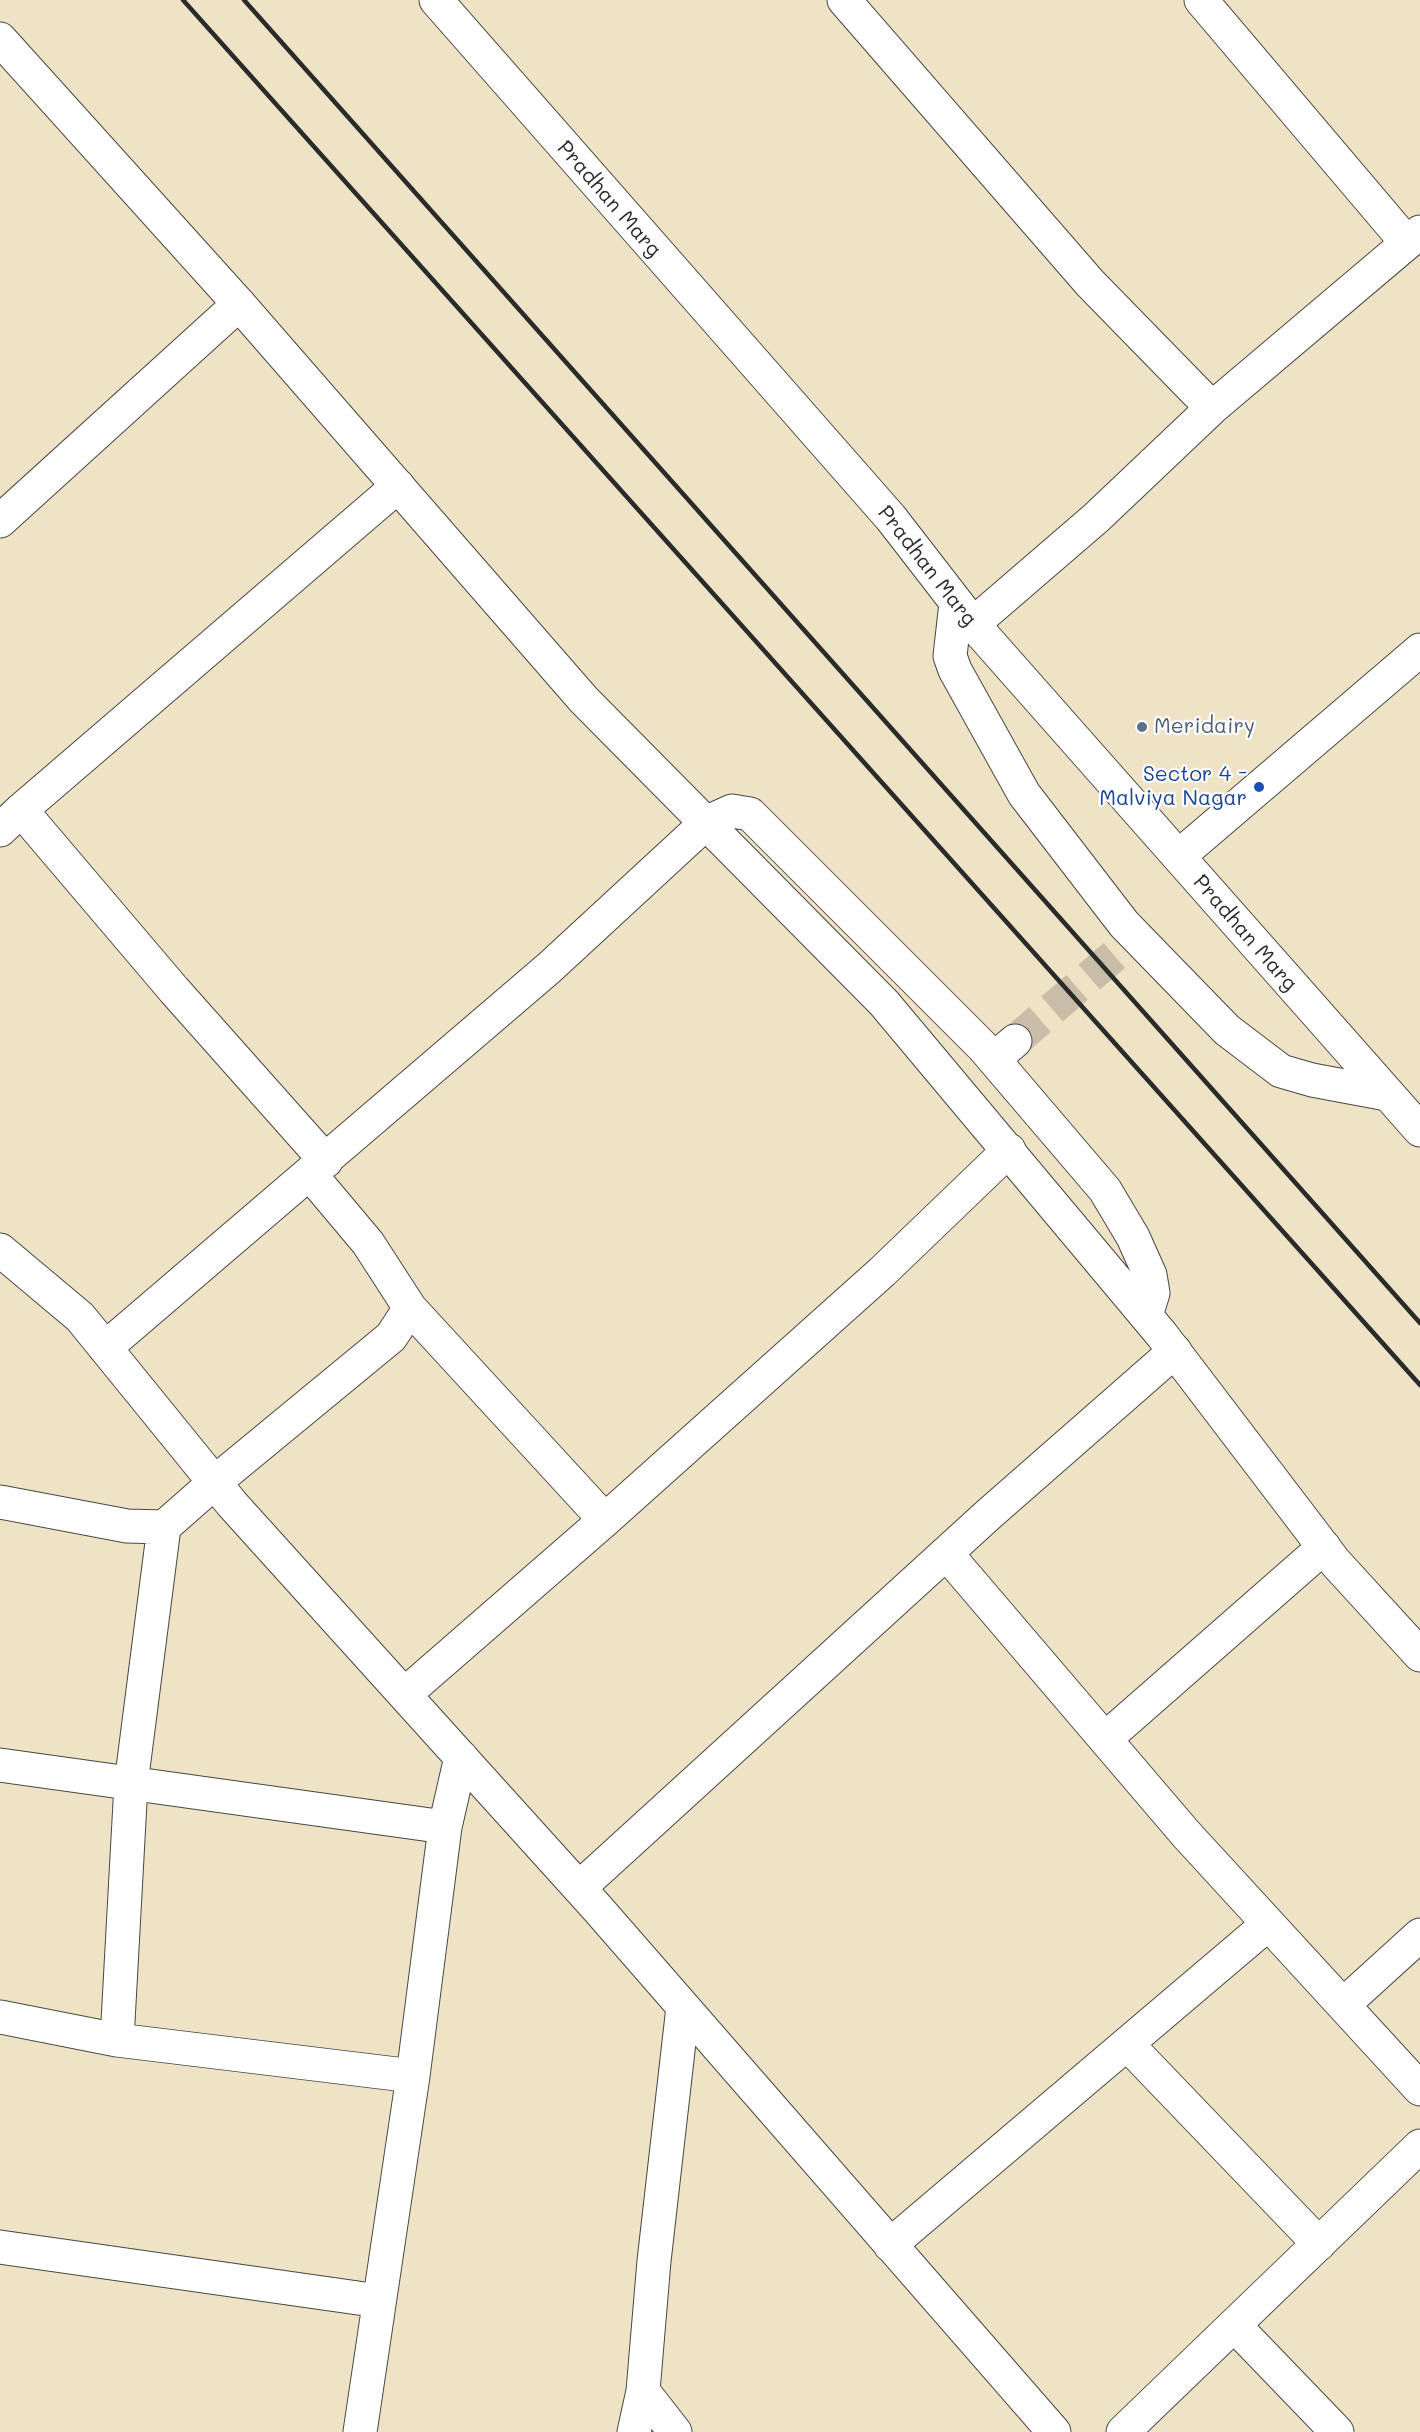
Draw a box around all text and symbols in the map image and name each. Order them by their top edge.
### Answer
street label: Pradhan Marg [552,136,666,262]
street label: Pradhan Marg [872,501,982,631]
place label: Meridairy [1154,714,1255,740]
marker: Meridairy [1135,720,1149,734]
place label: Sector 4 - Malviya Nagar [1099,762,1247,812]
marker: Sector 4 - Malviya Nagar [1252,780,1266,794]
street label: Pradhan Marg [1188,870,1302,996]

